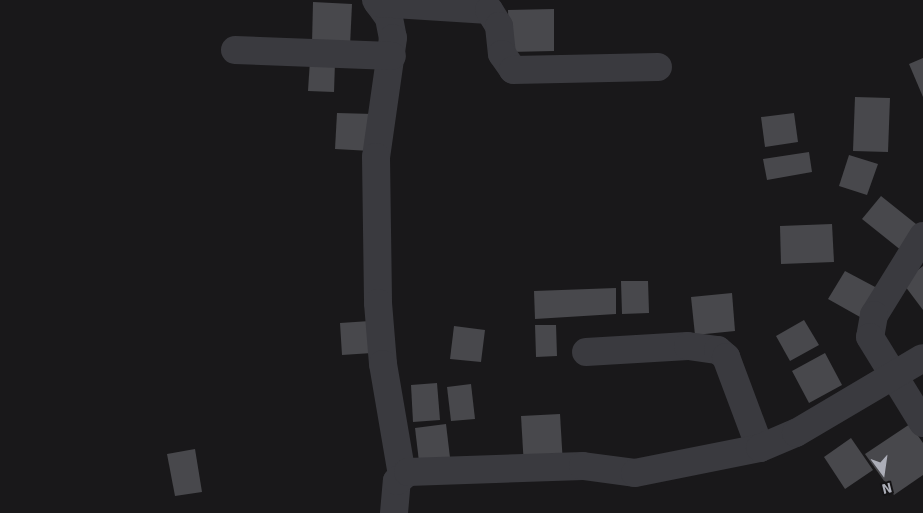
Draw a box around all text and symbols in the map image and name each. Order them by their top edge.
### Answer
north arrow [858,448,908,498]
text: N [880,479,894,497]

